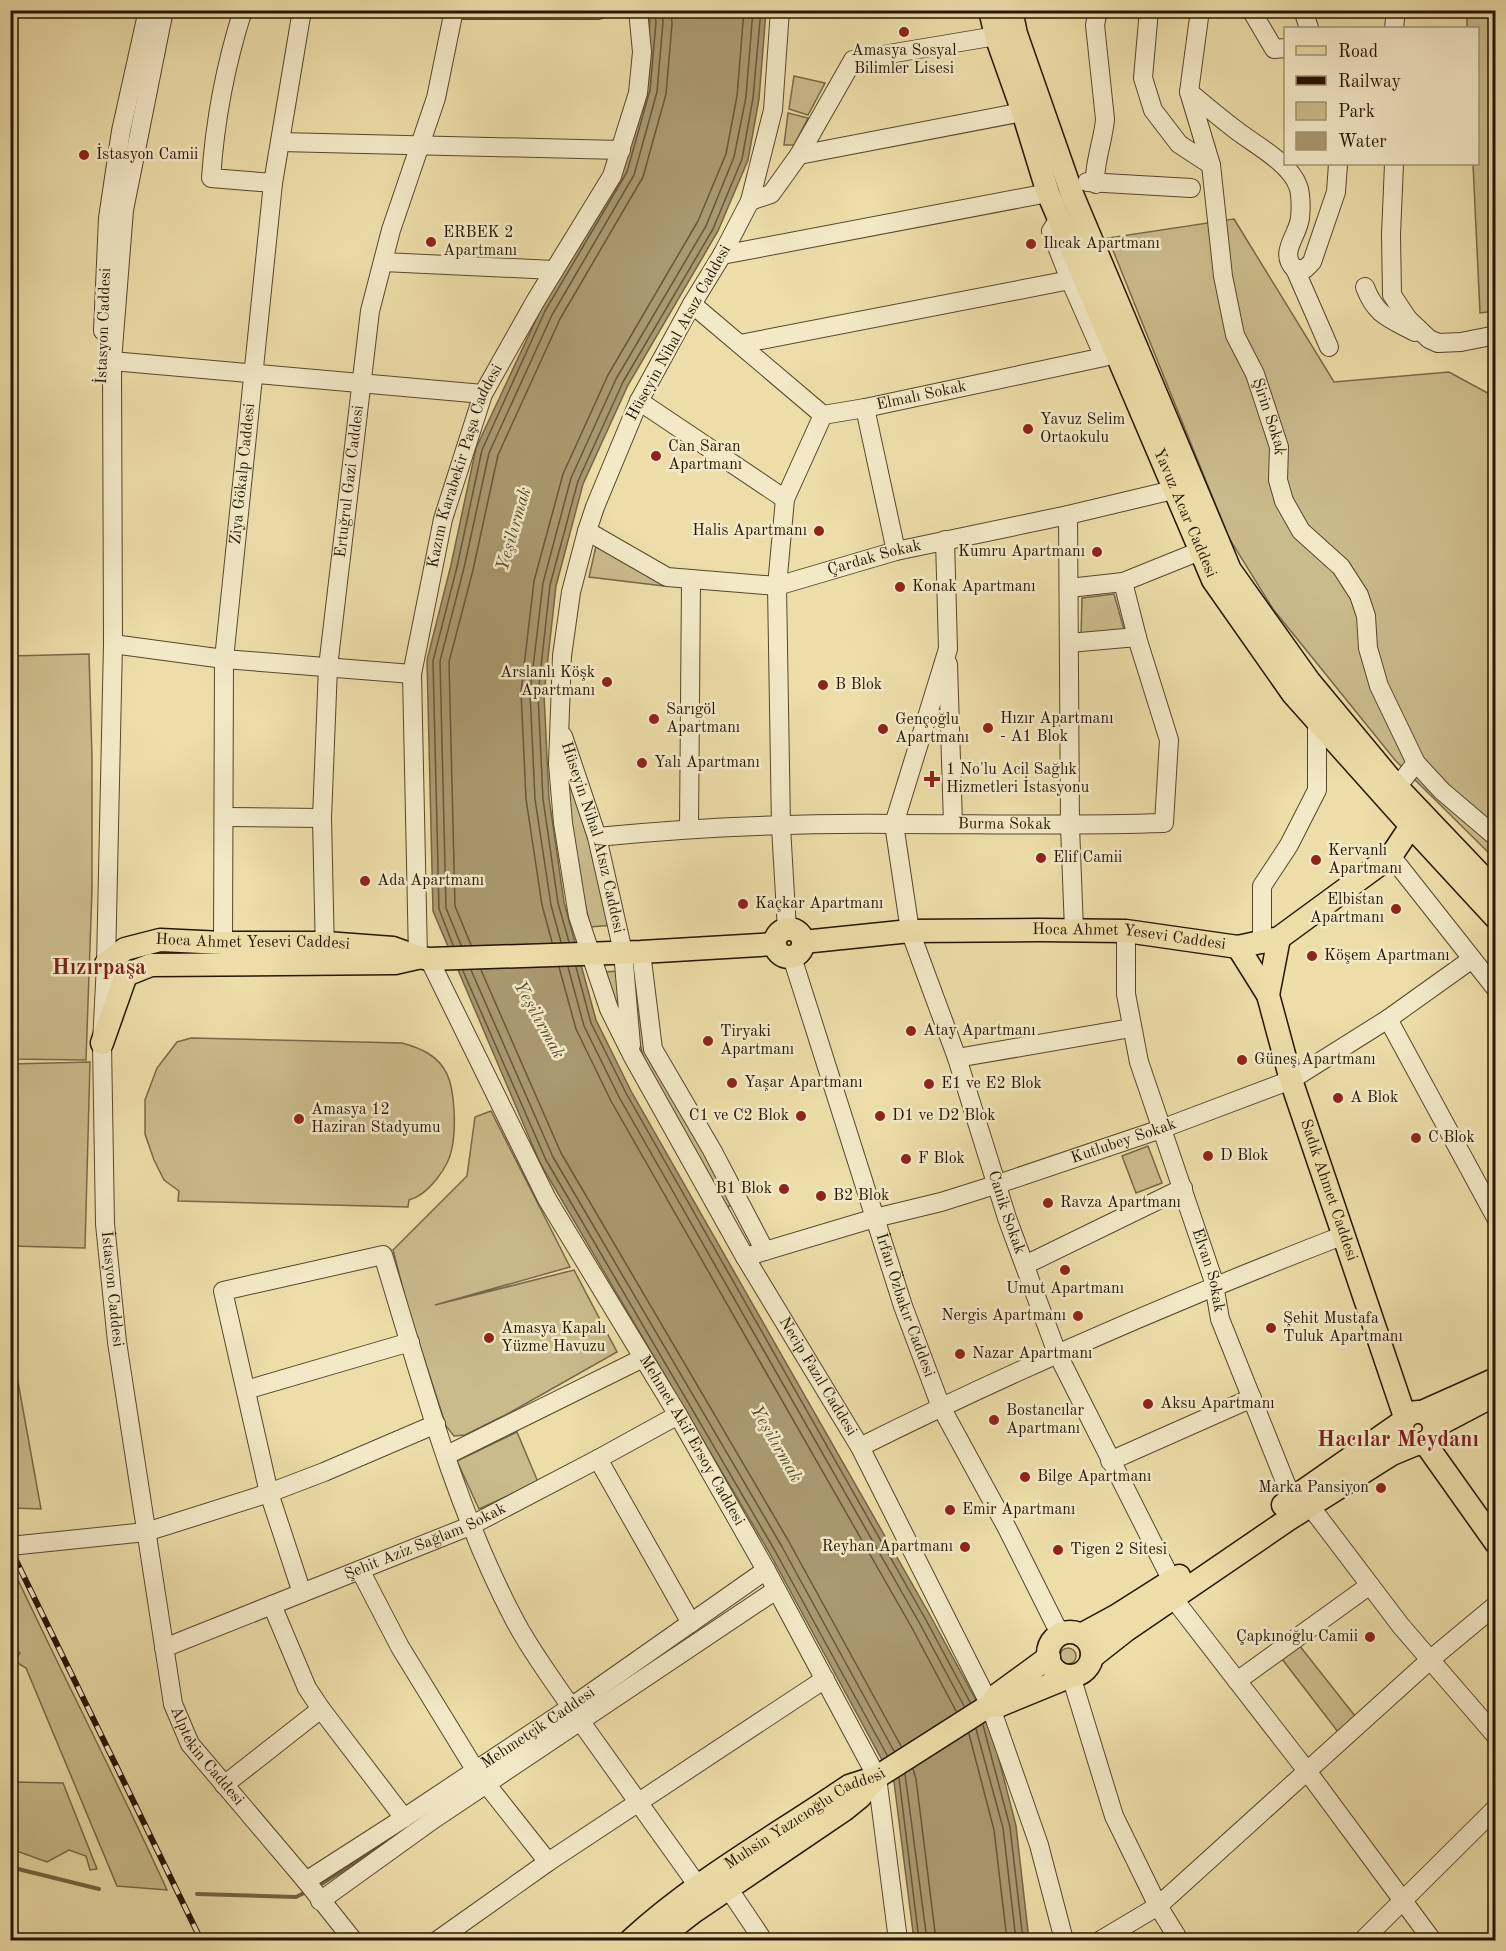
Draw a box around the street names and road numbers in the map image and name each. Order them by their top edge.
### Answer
street label: Hüseyin Nihal Atsız Caddesi [624,243,734,423]
street label: İstasyon Caddesi [90,267,114,384]
street label: Kazım Karabekir Paşa Caddesi [425,362,506,570]
street label: Şirin Sokak [1249,376,1287,456]
street label: Elmalı Sokak [875,379,968,413]
street label: Ziya Gökalp Caddesi [228,403,258,545]
street label: Ertuğrul Gazi Caddesi [333,404,367,559]
street label: Yavuz Acar Caddesi [1150,446,1219,580]
street label: Çardak Sokak [826,538,923,579]
street label: Hüseyin Nihal Atsız Caddesi [558,740,627,935]
street label: Burma Sokak [958,816,1051,833]
street label: Hoca Ahmet Yesevi Caddesi [1032,922,1227,953]
street label: Hoca Ahmet Yesevi Caddesi [155,932,350,953]
street label: Kutlubey Sokak [1069,1116,1178,1167]
street label: Sadık Ahmet Caddesi [1297,1117,1360,1263]
street label: Canik Sokak [985,1169,1028,1256]
street label: Elvan Sokak [1188,1226,1227,1314]
street label: İstasyon Caddesi [98,1230,126,1348]
street label: İrfan Özbakır Caddesi [872,1230,937,1379]
street label: Necip Fazıl Caddesi [775,1315,859,1439]
street label: Mehmet Akif Ersoy Caddesi [636,1353,747,1528]
street label: Şehit Aziz Sağlam Sokak [342,1501,509,1583]
street label: Mehmetçik Caddesi [479,1685,598,1772]
street label: Alptekin Caddesi [167,1704,246,1809]
street label: Muhsin Yazıcıoğlu Caddesi [722,1766,888,1873]

